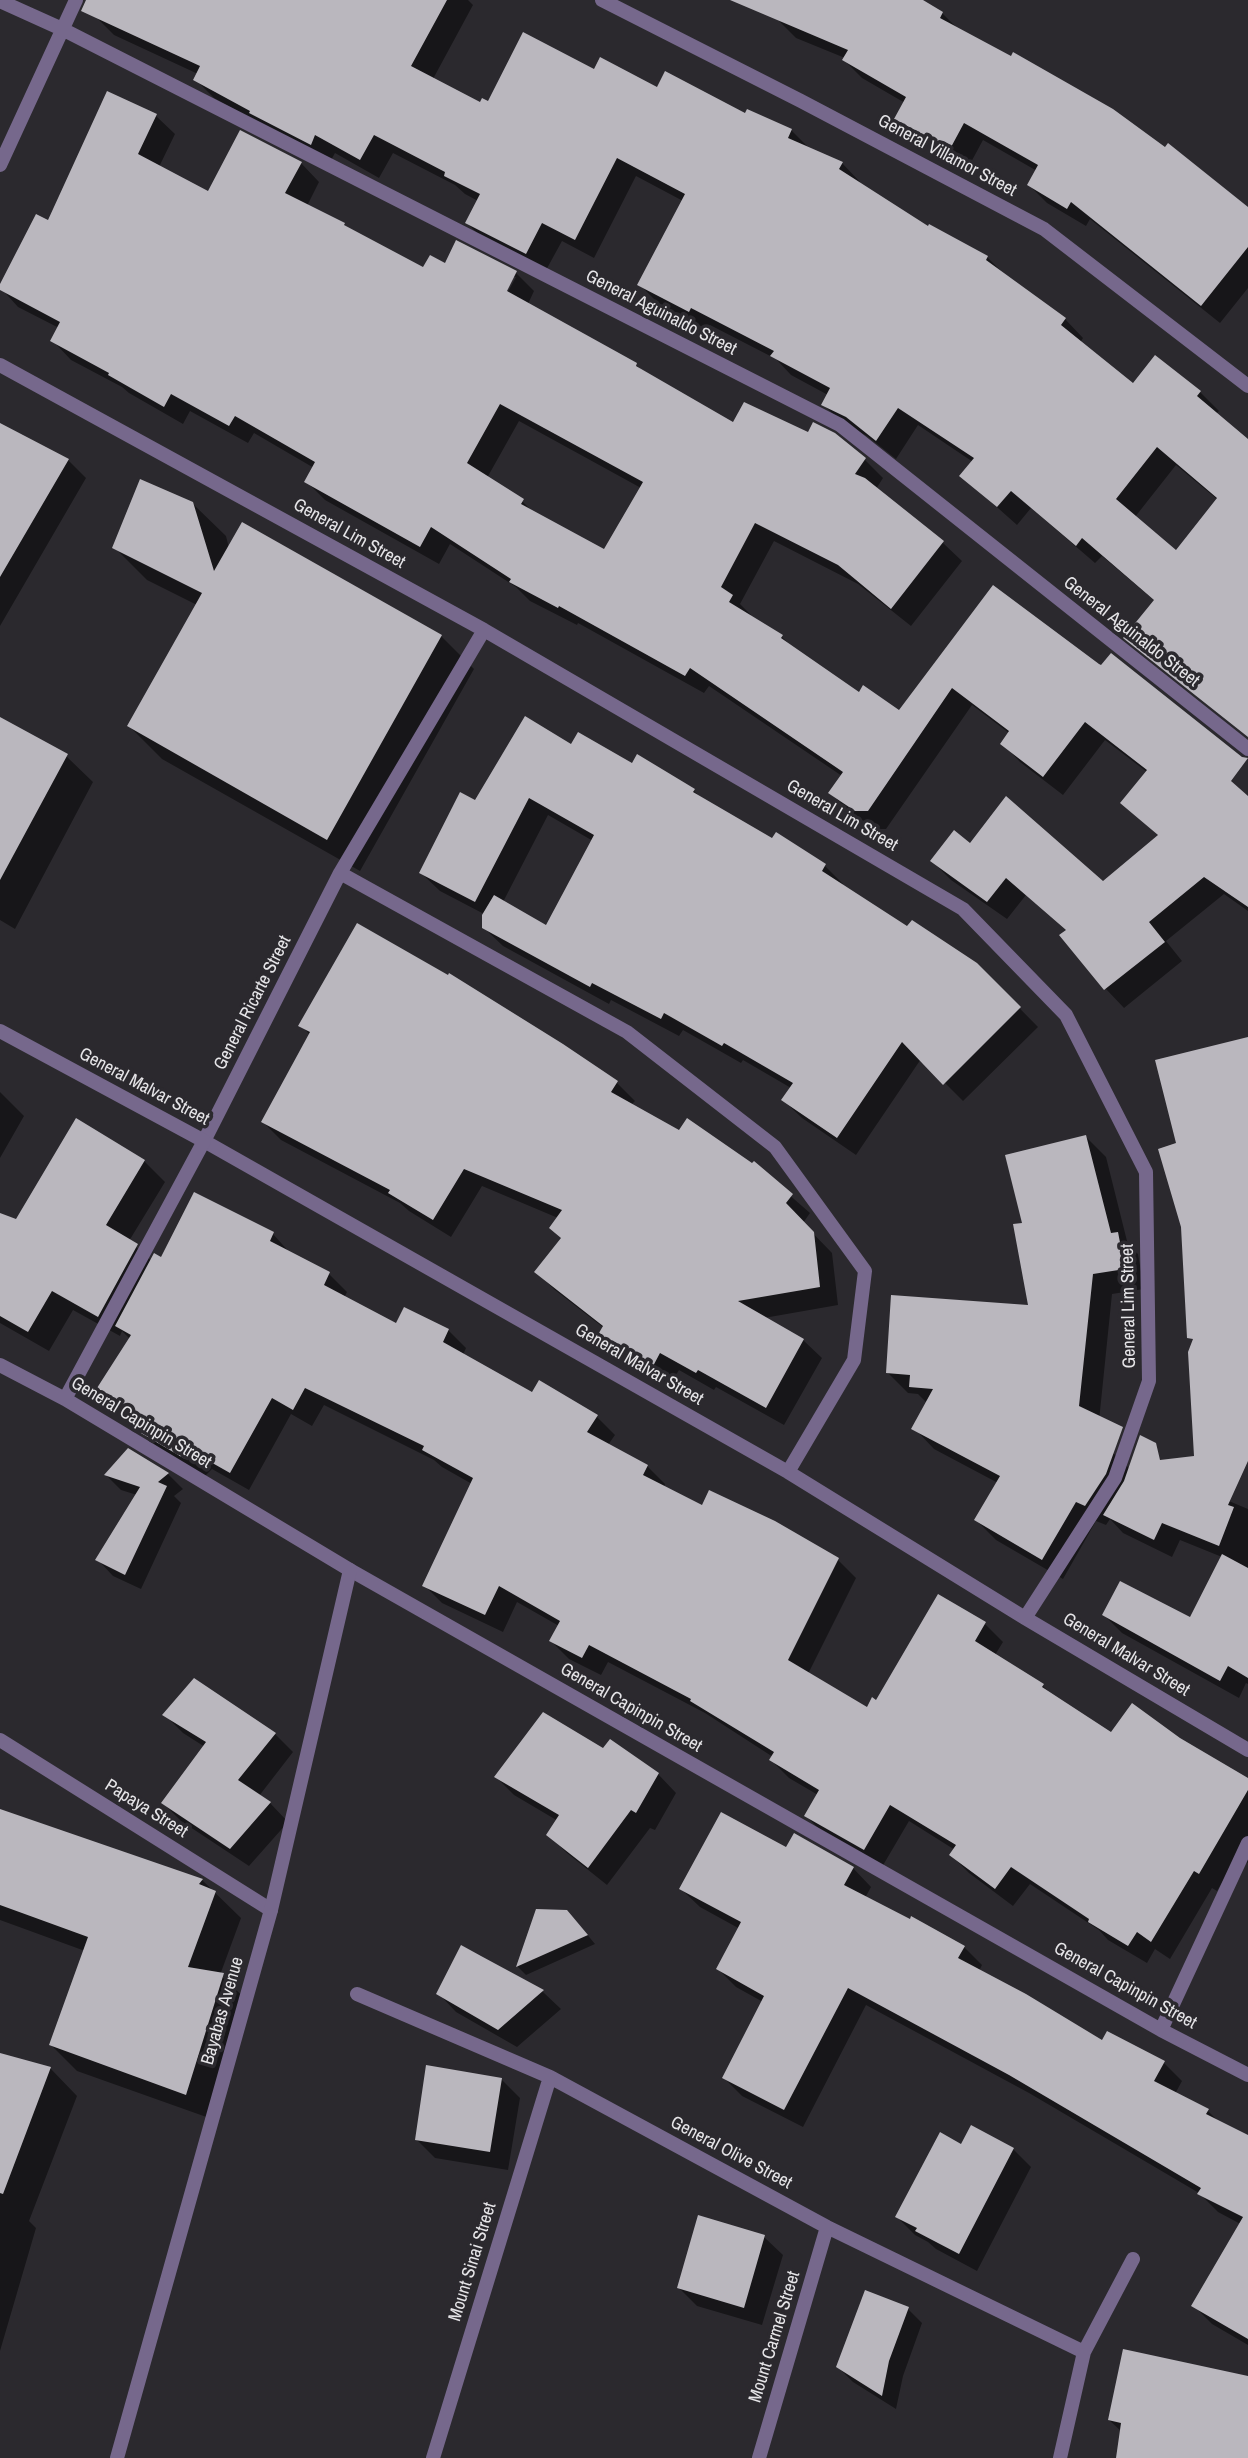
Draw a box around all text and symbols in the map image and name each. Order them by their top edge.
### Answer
street label: General Villamor Street [874,110,1020,202]
street label: General Aguinaldo Street [582,266,740,360]
street label: General Lim Street [289,494,409,574]
street label: General Aguinaldo Street [1059,572,1203,692]
street label: General Lim Street [783,775,901,857]
street label: General Ricarte Street [210,932,296,1074]
street label: General Malvar Street [75,1044,213,1130]
street label: General Lim Street [1117,1243,1141,1369]
street label: General Malvar Street [571,1320,707,1410]
street label: General Capinpin Street [67,1373,215,1473]
street label: General Malvar Street [1059,1609,1193,1701]
street label: General Capinpin Street [556,1659,706,1757]
street label: Papaya Street [101,1775,191,1843]
street label: General Capinpin Street [1050,1938,1200,2034]
street label: Bayabas Avenue [197,1955,249,2067]
street label: General Olive Street [667,2112,795,2194]
street label: Mount Sinai Street [445,2200,501,2324]
street label: Mount Carmel Street [745,2269,805,2405]

